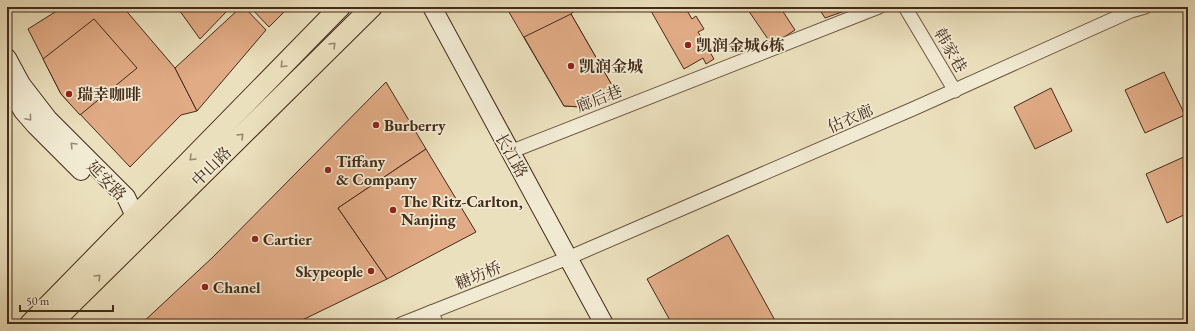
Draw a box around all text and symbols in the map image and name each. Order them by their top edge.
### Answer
street label: 韩家巷 [929,24,972,76]
place label: 凯润金城6栋 [696,35,784,56]
marker: 凯润金城6栋 [683,40,693,50]
one-way arrow [328,42,336,50]
place label: 凯润金城 [579,56,643,77]
one-way arrow [280,60,288,68]
marker: 凯润金城 [566,61,576,71]
street label: 廊后巷 [573,80,625,117]
place label: 瑞幸咖啡 [77,84,141,105]
marker: 瑞幸咖啡 [64,89,74,99]
street label: 估衣廊 [824,99,876,138]
one-way arrow [24,113,31,120]
place label: Burberry [384,115,446,136]
marker: Burberry [371,120,381,130]
street label: 长江路 [491,129,532,181]
one-way arrow [236,134,243,141]
one-way arrow [70,142,78,150]
street label: 中山路 [187,142,236,191]
place label: Tiffany & Company [336,151,417,190]
one-way arrow [189,153,197,161]
street label: 延安路 [82,156,131,205]
marker: Tiffany & Company [323,165,333,175]
place label: The Ritz-Carlton, Nanjing [401,191,523,230]
marker: The Ritz-Carlton, Nanjing [388,205,398,215]
place label: Cartier [263,229,312,250]
marker: Cartier [250,234,260,244]
street label: 糖坊桥 [452,257,504,294]
place label: Skypeople [296,261,363,282]
marker: Skypeople [366,266,376,276]
one-way arrow [93,274,101,282]
place label: Chanel [213,277,261,298]
marker: Chanel [200,282,210,292]
scale bar [20,287,113,313]
text: 50 m [26,293,50,309]

